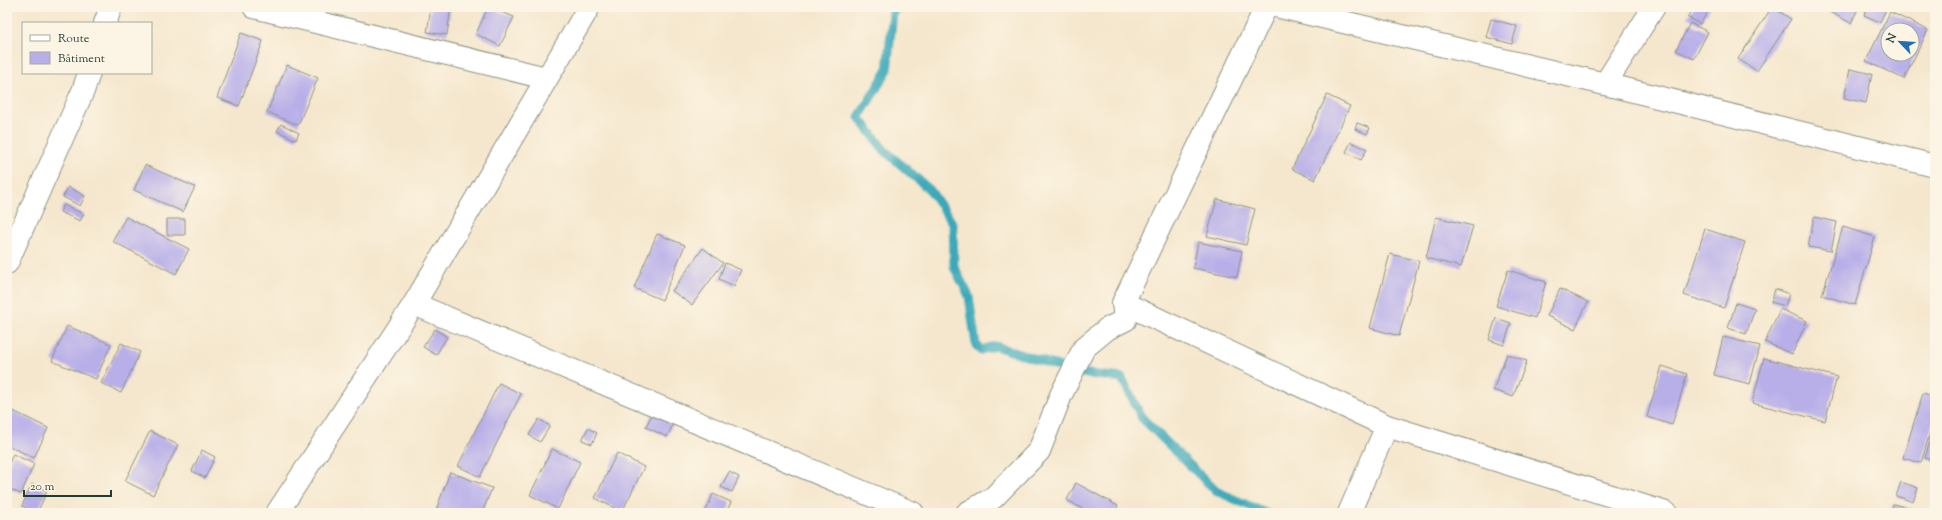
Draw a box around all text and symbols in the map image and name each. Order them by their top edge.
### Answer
legend [22,22,152,74]
north arrow [1880,22,1920,62]
text: Route [58,30,90,48]
text: N [1882,31,1901,46]
text: Bâtiment [58,50,105,68]
scale bar [24,472,111,498]
text: 20 m [30,478,55,496]

